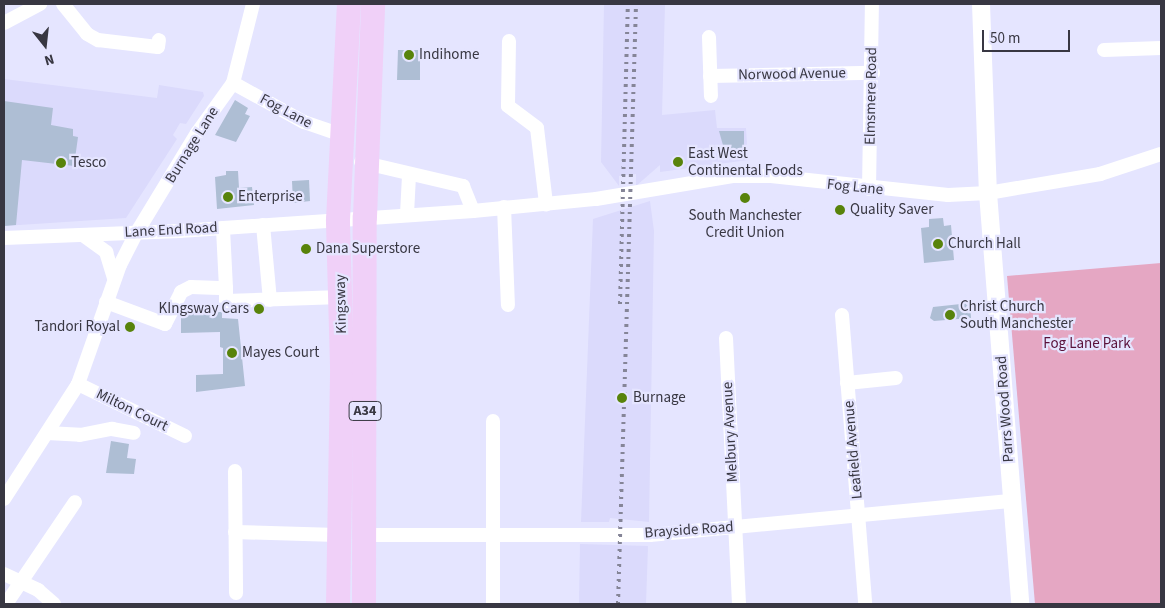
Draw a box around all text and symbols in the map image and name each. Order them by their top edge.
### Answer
north arrow [20,20,70,70]
scale bar [985,20,1072,52]
text: 50 m [990,28,1020,49]
place label: Indihome [419,46,479,64]
street label: Elmsmere Road [861,47,881,145]
text: N [42,49,56,70]
marker: Indihome [403,49,415,61]
street label: Norwood Avenue [738,64,846,84]
street label: Fog Lane [257,90,315,132]
street label: Burnage Lane [162,104,222,186]
place label: East West Continental Foods [688,144,803,179]
place label: Tesco [71,154,106,172]
marker: East West Continental Foods [672,156,684,168]
marker: Tesco [55,157,67,169]
street label: Fog Lane [826,175,884,199]
place label: Enterprise [238,188,303,206]
marker: Enterprise [222,191,234,203]
marker: South Manchester Credit Union [739,192,751,204]
place label: Quality Saver [850,201,933,219]
marker: Quality Saver [834,204,846,216]
place label: South Manchester Credit Union [688,206,802,241]
street label: Lane End Road [124,219,218,241]
place label: Church Hall [948,235,1021,253]
marker: Church Hall [932,238,944,250]
place label: Dana Superstore [316,240,420,258]
marker: Dana Superstore [300,243,312,255]
street label: Kingsway [331,274,351,334]
place label: Christ Church South Manchester [960,297,1073,332]
place label: KIngsway Cars [159,300,249,318]
marker: KIngsway Cars [253,303,265,315]
marker: Christ Church South Manchester [944,309,956,321]
place label: Tandori Royal [34,318,120,336]
marker: Tandori Royal [124,321,136,333]
park label: Fog Lane Park [1043,335,1131,353]
place label: Mayes Court [242,344,319,362]
marker: Mayes Court [226,347,238,359]
street label: Parrs Wood Road [992,355,1018,463]
street label: Melbury Avenue [718,381,742,483]
street label: Milton Court [93,385,171,435]
place label: Burnage [633,389,686,407]
marker: Burnage [615,391,629,405]
road number: A34 [348,400,382,422]
street label: Leafield Avenue [840,400,866,500]
street label: Brayside Road [644,518,734,542]

